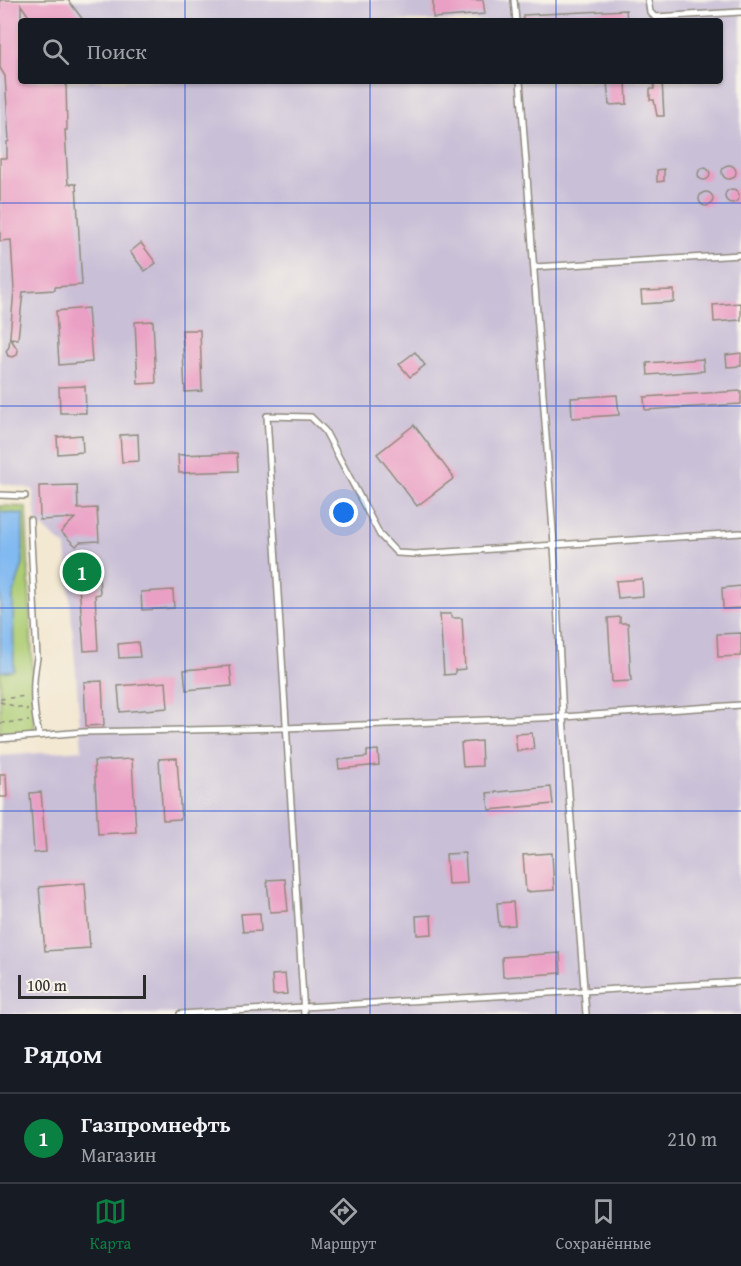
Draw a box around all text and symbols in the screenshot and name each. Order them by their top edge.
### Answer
search box [18,18,723,84]
icon: search [39,35,72,68]
text: Поиск [87,35,147,67]
your location [329,498,358,527]
pin: 1 [62,550,101,594]
scale bar [18,972,146,1000]
text: 100 m [27,973,67,997]
text: Рядом [24,1034,102,1073]
text: Газпромнефть [81,1108,231,1140]
text: 1 [38,1124,49,1153]
text: 210 m [667,1124,717,1153]
text: Магазин [81,1140,156,1169]
tab: Карта [90,1195,131,1255]
tab: Маршрут [311,1195,376,1255]
tab: Сохранённые [556,1195,651,1255]

